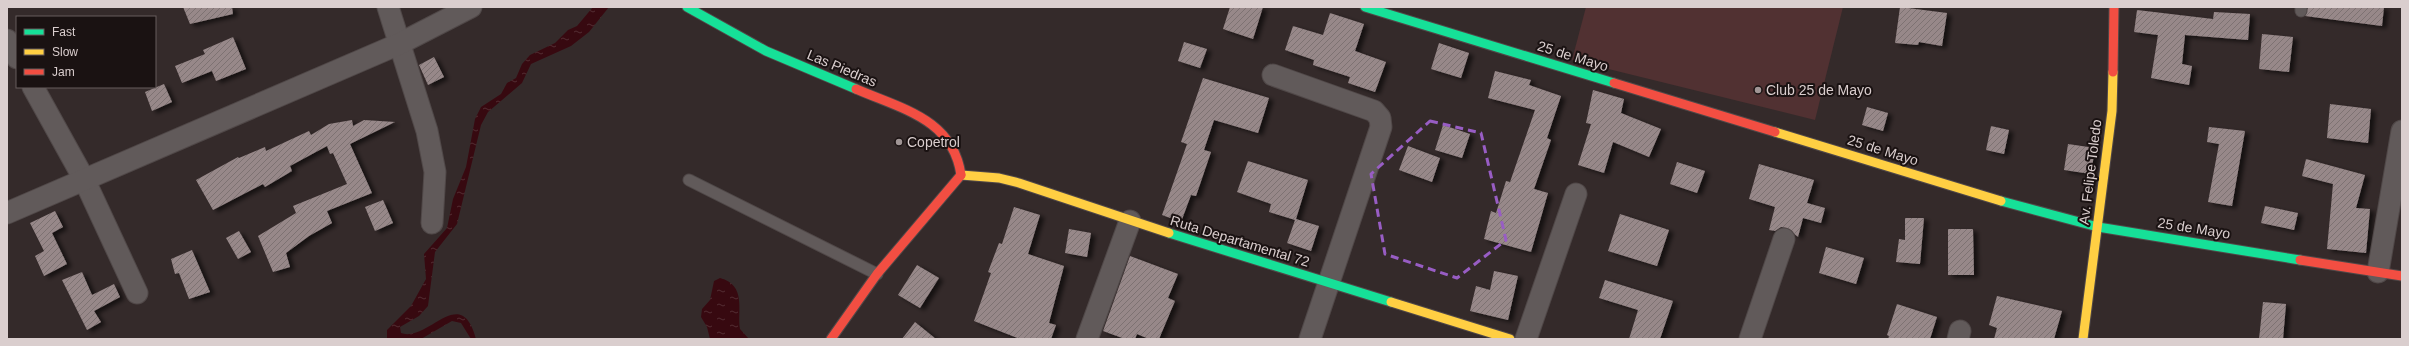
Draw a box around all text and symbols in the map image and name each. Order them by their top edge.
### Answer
legend [16,16,156,88]
text: Fast [52,25,76,39]
street label: 25 de Mayo [1536,38,1611,74]
text: Slow [52,45,78,59]
street label: Las Piedras [805,46,879,90]
text: Jam [52,65,75,79]
place label: Club 25 de Mayo [1766,82,1872,98]
marker: Club 25 de Mayo [1753,85,1763,95]
street label: Av. Felipe Toledo [2076,118,2104,226]
street label: 25 de Mayo [1846,132,1921,168]
place label: Copetrol [907,134,960,150]
marker: Copetrol [894,137,904,147]
street label: Ruta Departamental 72 [1168,212,1312,270]
street label: 25 de Mayo [2157,214,2232,242]

